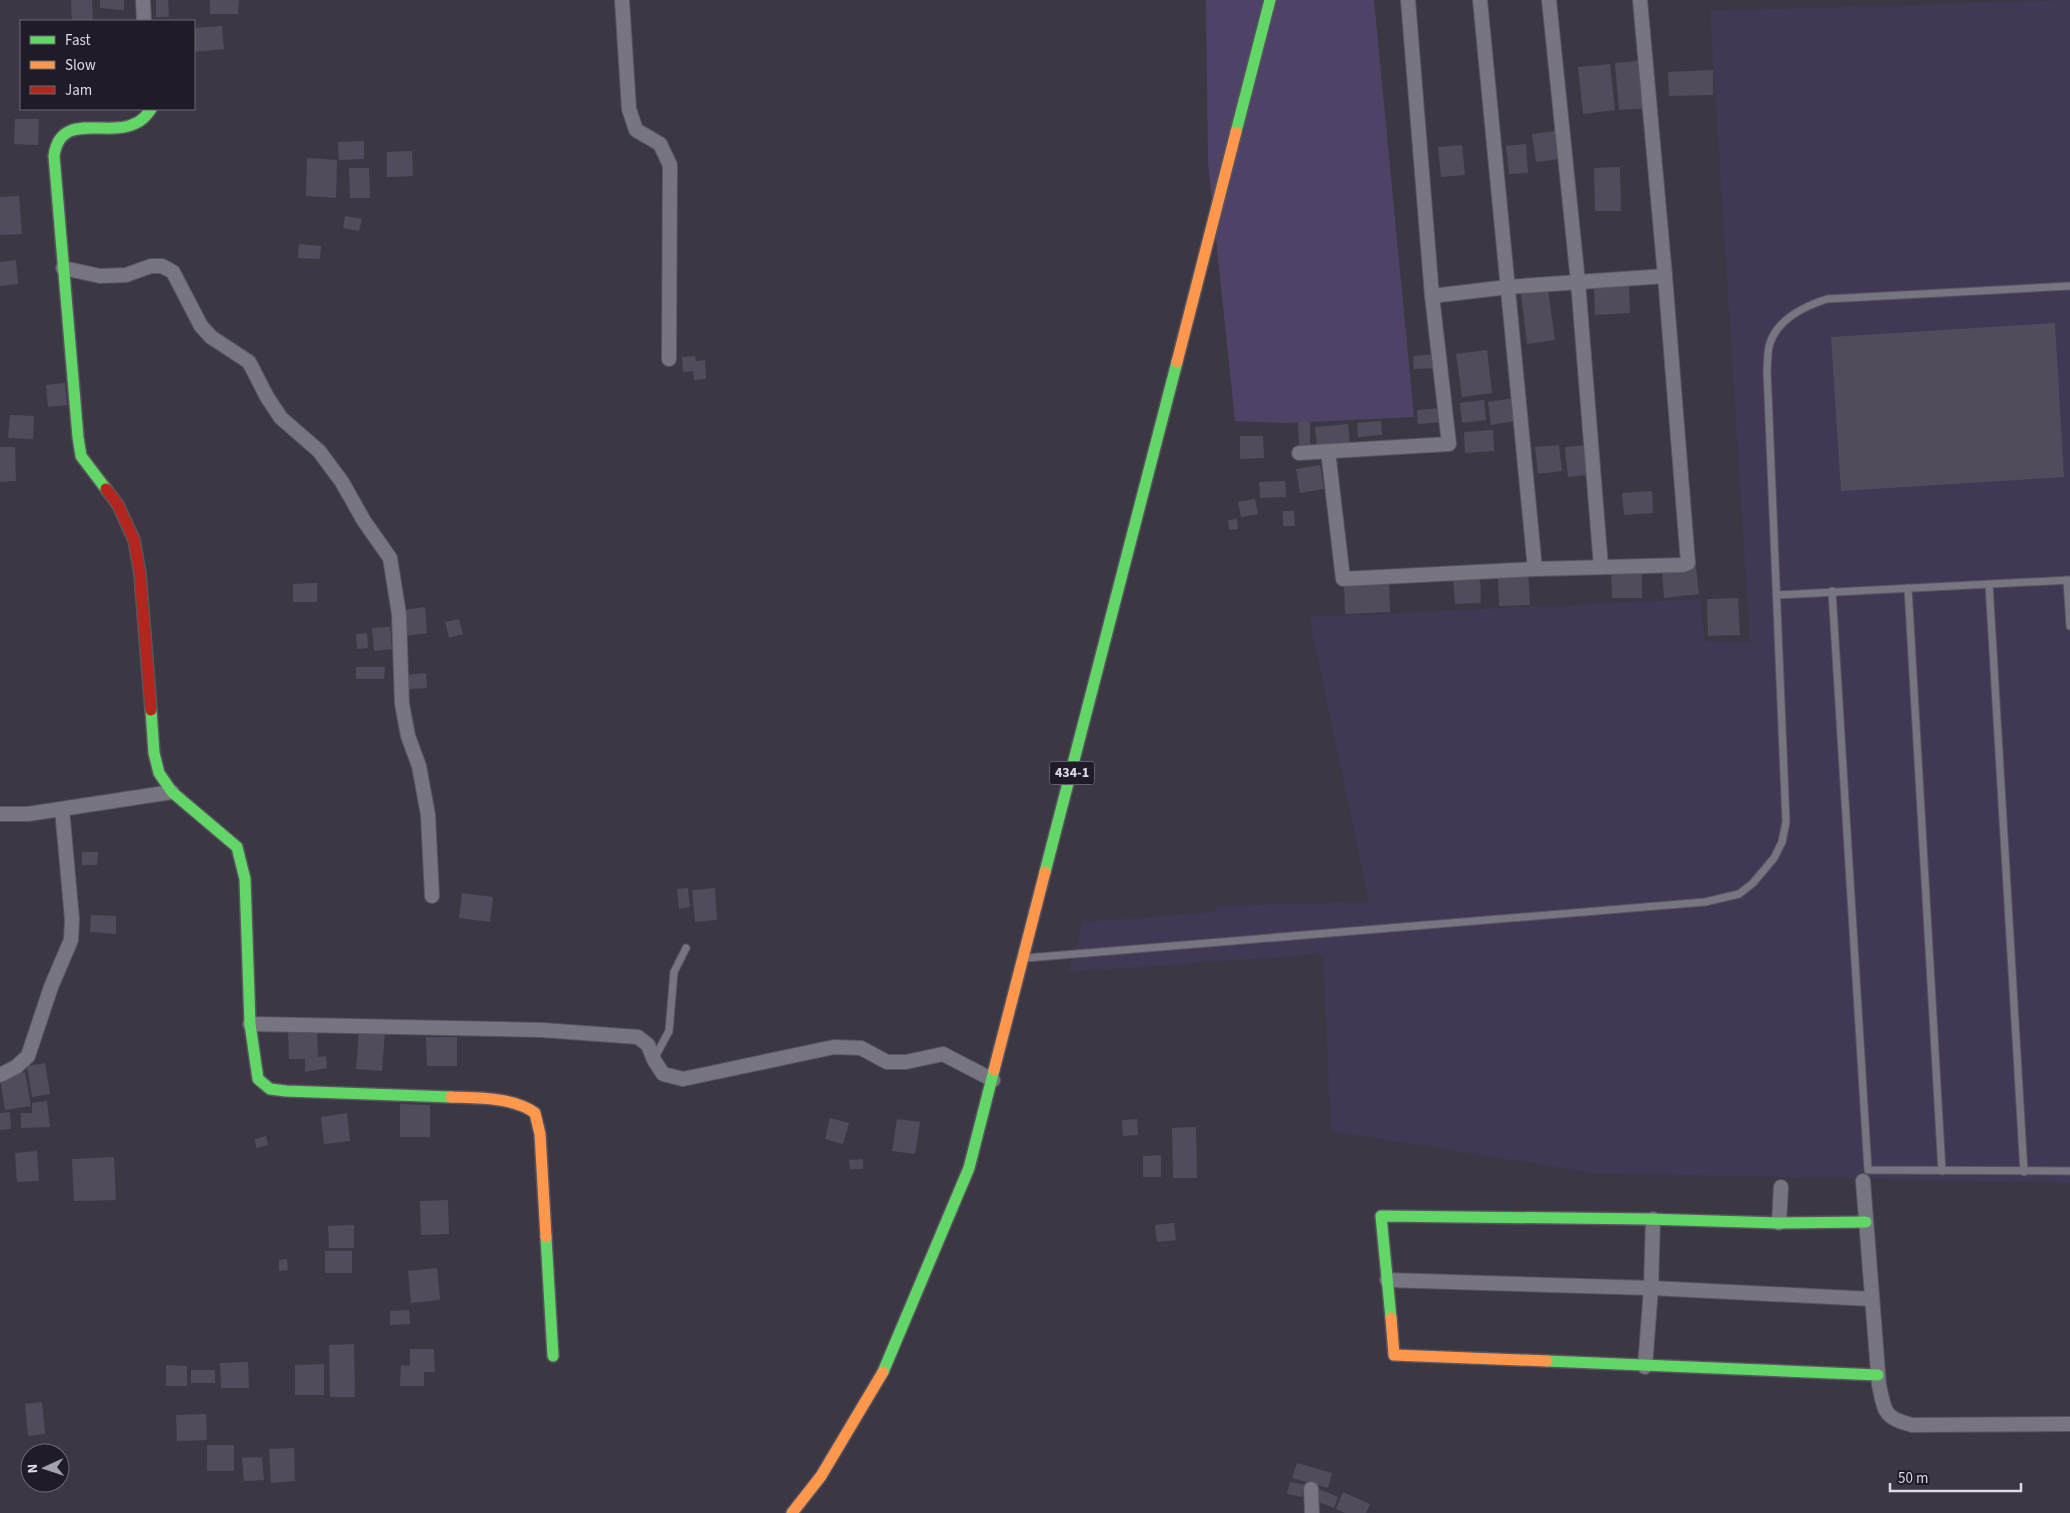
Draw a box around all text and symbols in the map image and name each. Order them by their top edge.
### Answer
legend [20,20,195,110]
text: Fast [65,30,91,51]
text: Slow [65,55,96,76]
text: Jam [65,80,92,101]
road number: 434-1 [1050,761,1094,784]
north arrow [20,1443,70,1493]
scale bar [1890,1460,2021,1492]
text: N [23,1463,43,1474]
text: 50 m [1898,1468,1928,1489]

